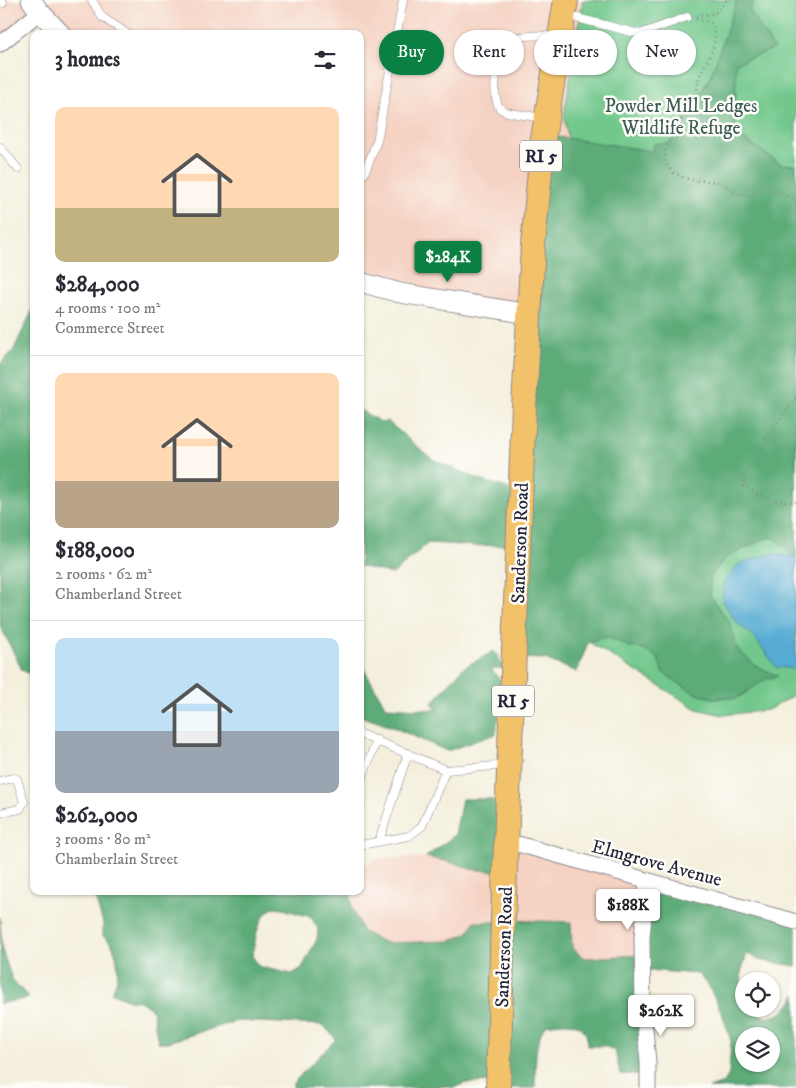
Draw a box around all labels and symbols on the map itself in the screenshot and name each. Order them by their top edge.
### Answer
park label: Powder Mill Ledges Wildlife Refuge [605,95,757,140]
road number: RI 5 [520,140,562,172]
pin: $284K [413,240,483,283]
street label: Sanderson Road [507,482,534,604]
road number: RI 5 [492,686,534,716]
street label: Elmgrove Avenue [589,835,724,892]
street label: Sanderson Road [491,886,518,1008]
pin: $188K [593,888,663,931]
pin: $262K [626,994,696,1037]

